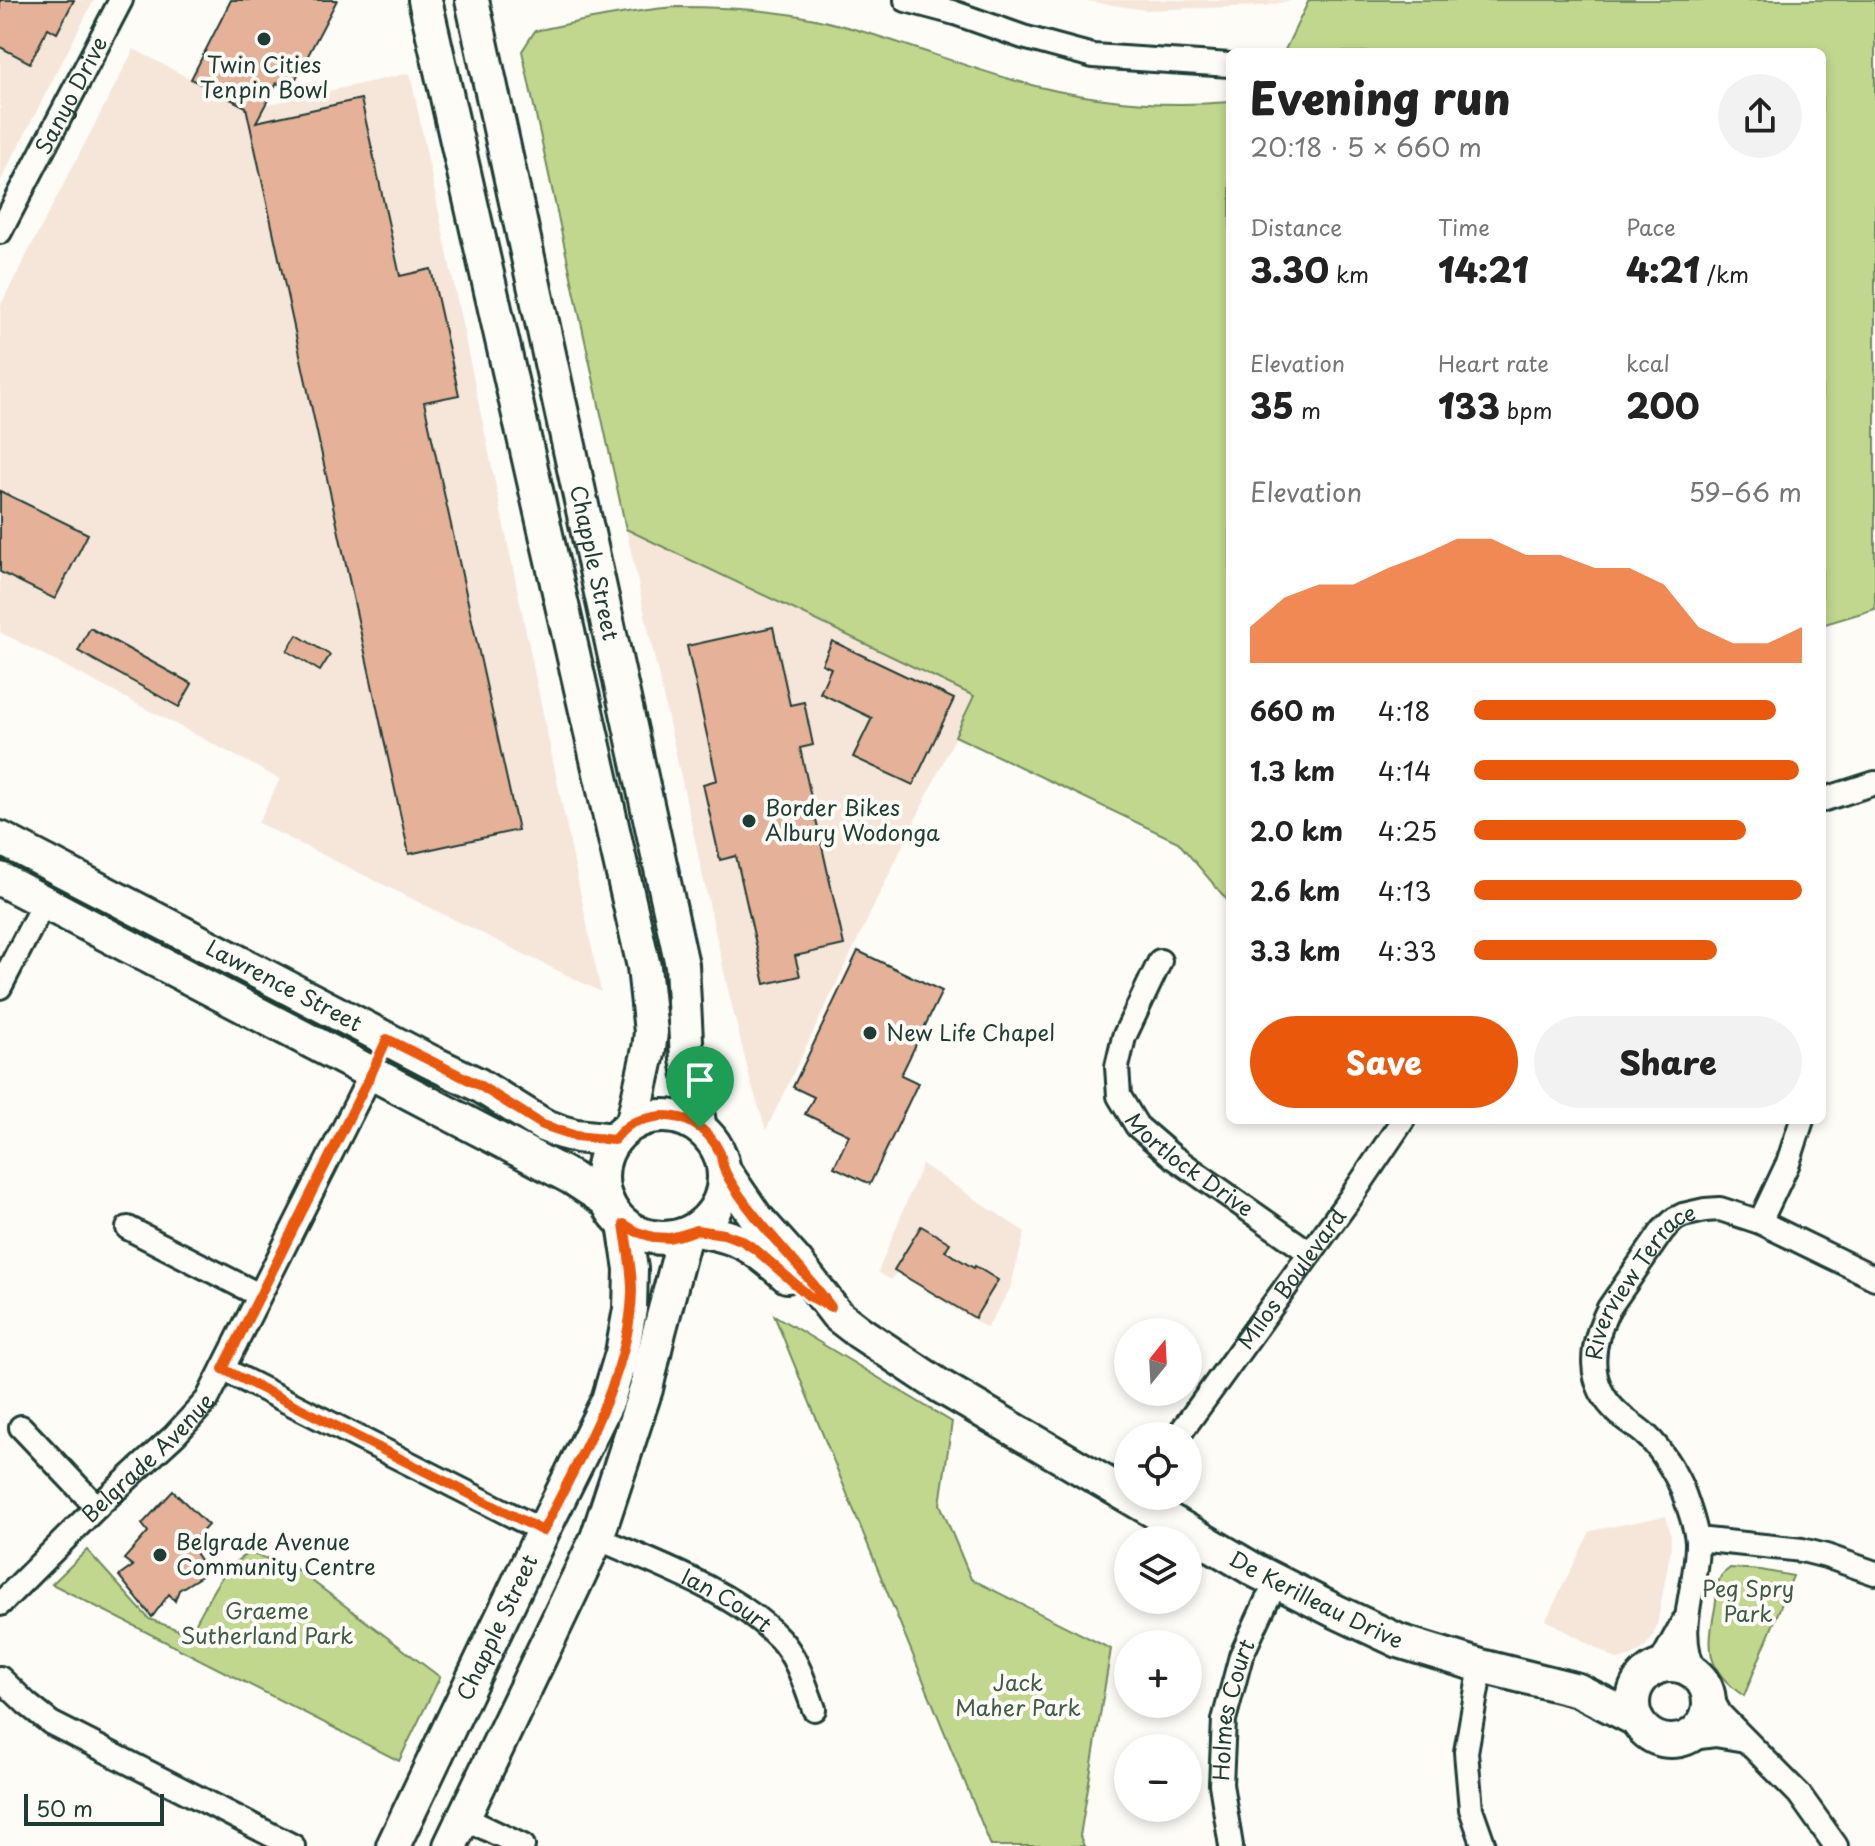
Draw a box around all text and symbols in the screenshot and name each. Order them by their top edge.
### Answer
street label: Sanyo Drive [25,30,114,160]
marker: Twin Cities Tenpin Bowl [255,30,273,48]
place label: Twin Cities Tenpin Bowl [200,47,328,105]
text: Evening run [1250,64,1511,130]
button: share [1718,74,1802,158]
text: 20:18 · 5 × 660 m [1250,127,1482,166]
text: Distance [1250,210,1342,243]
text: Time [1438,210,1490,243]
text: Pace [1626,210,1676,243]
text: 3.30 [1250,243,1329,295]
text: 14:21 [1438,243,1528,295]
text: 4:21 [1626,243,1700,295]
text: km [1329,257,1369,290]
text: /km [1700,257,1749,290]
text: Elevation [1250,346,1345,379]
text: Heart rate [1438,346,1549,379]
text: kcal [1626,346,1670,379]
text: 35 [1250,379,1294,431]
text: 133 [1438,379,1500,431]
text: 200 [1626,379,1700,431]
text: m [1294,393,1321,426]
text: bpm [1500,393,1553,426]
text: Elevation [1250,472,1362,511]
text: 59–66 m [1688,472,1802,511]
street label: Chapple Street [563,482,629,643]
text: 660 m [1250,691,1335,730]
text: 4:18 [1378,691,1431,730]
text: 1.3 km [1250,751,1335,790]
text: 4:14 [1378,751,1432,790]
place label: Border Bikes Albury Wodonga [765,790,940,848]
text: 2.0 km [1250,811,1343,850]
text: 4:25 [1378,811,1437,850]
marker: Border Bikes Albury Wodonga [740,812,758,830]
text: 2.6 km [1250,871,1340,910]
text: 4:13 [1378,871,1432,910]
street label: Lawrence Street [201,930,369,1039]
text: 3.3 km [1250,931,1341,970]
text: 4:33 [1378,931,1437,970]
place label: New Life Chapel [886,1015,1055,1048]
button: Save [1250,1016,1518,1108]
button: Share [1534,1016,1802,1108]
marker: New Life Chapel [861,1024,879,1042]
pin [666,1046,734,1128]
icon: arrive [678,1058,722,1102]
street label: Mortlock Drive [1118,1106,1261,1224]
street label: Riverview Terrace [1576,1195,1699,1362]
street label: Milos Boulevard [1228,1201,1353,1355]
north arrow [1114,1318,1202,1406]
map controls [1114,1318,1202,1822]
street label: Belgrade Avenue [73,1385,221,1529]
button: locate [1114,1422,1202,1510]
place label: Belgrade Avenue Community Centre [176,1524,376,1582]
button: layers [1114,1526,1202,1614]
street label: De Kerilleau Drive [1224,1541,1409,1656]
marker: Belgrade Avenue Community Centre [151,1546,169,1564]
street label: Chapple Street [447,1548,545,1705]
street label: Ian Court [677,1559,780,1639]
park label: Peg Spry Park [1702,1571,1794,1629]
park label: Graeme Sutherland Park [181,1593,353,1651]
button: + [1114,1630,1202,1718]
street label: Holmes Court [1203,1633,1262,1782]
park label: Jack Maher Park [955,1665,1081,1723]
button: − [1114,1734,1202,1822]
scale bar [24,1790,164,1826]
text: 50 m [36,1791,93,1824]

